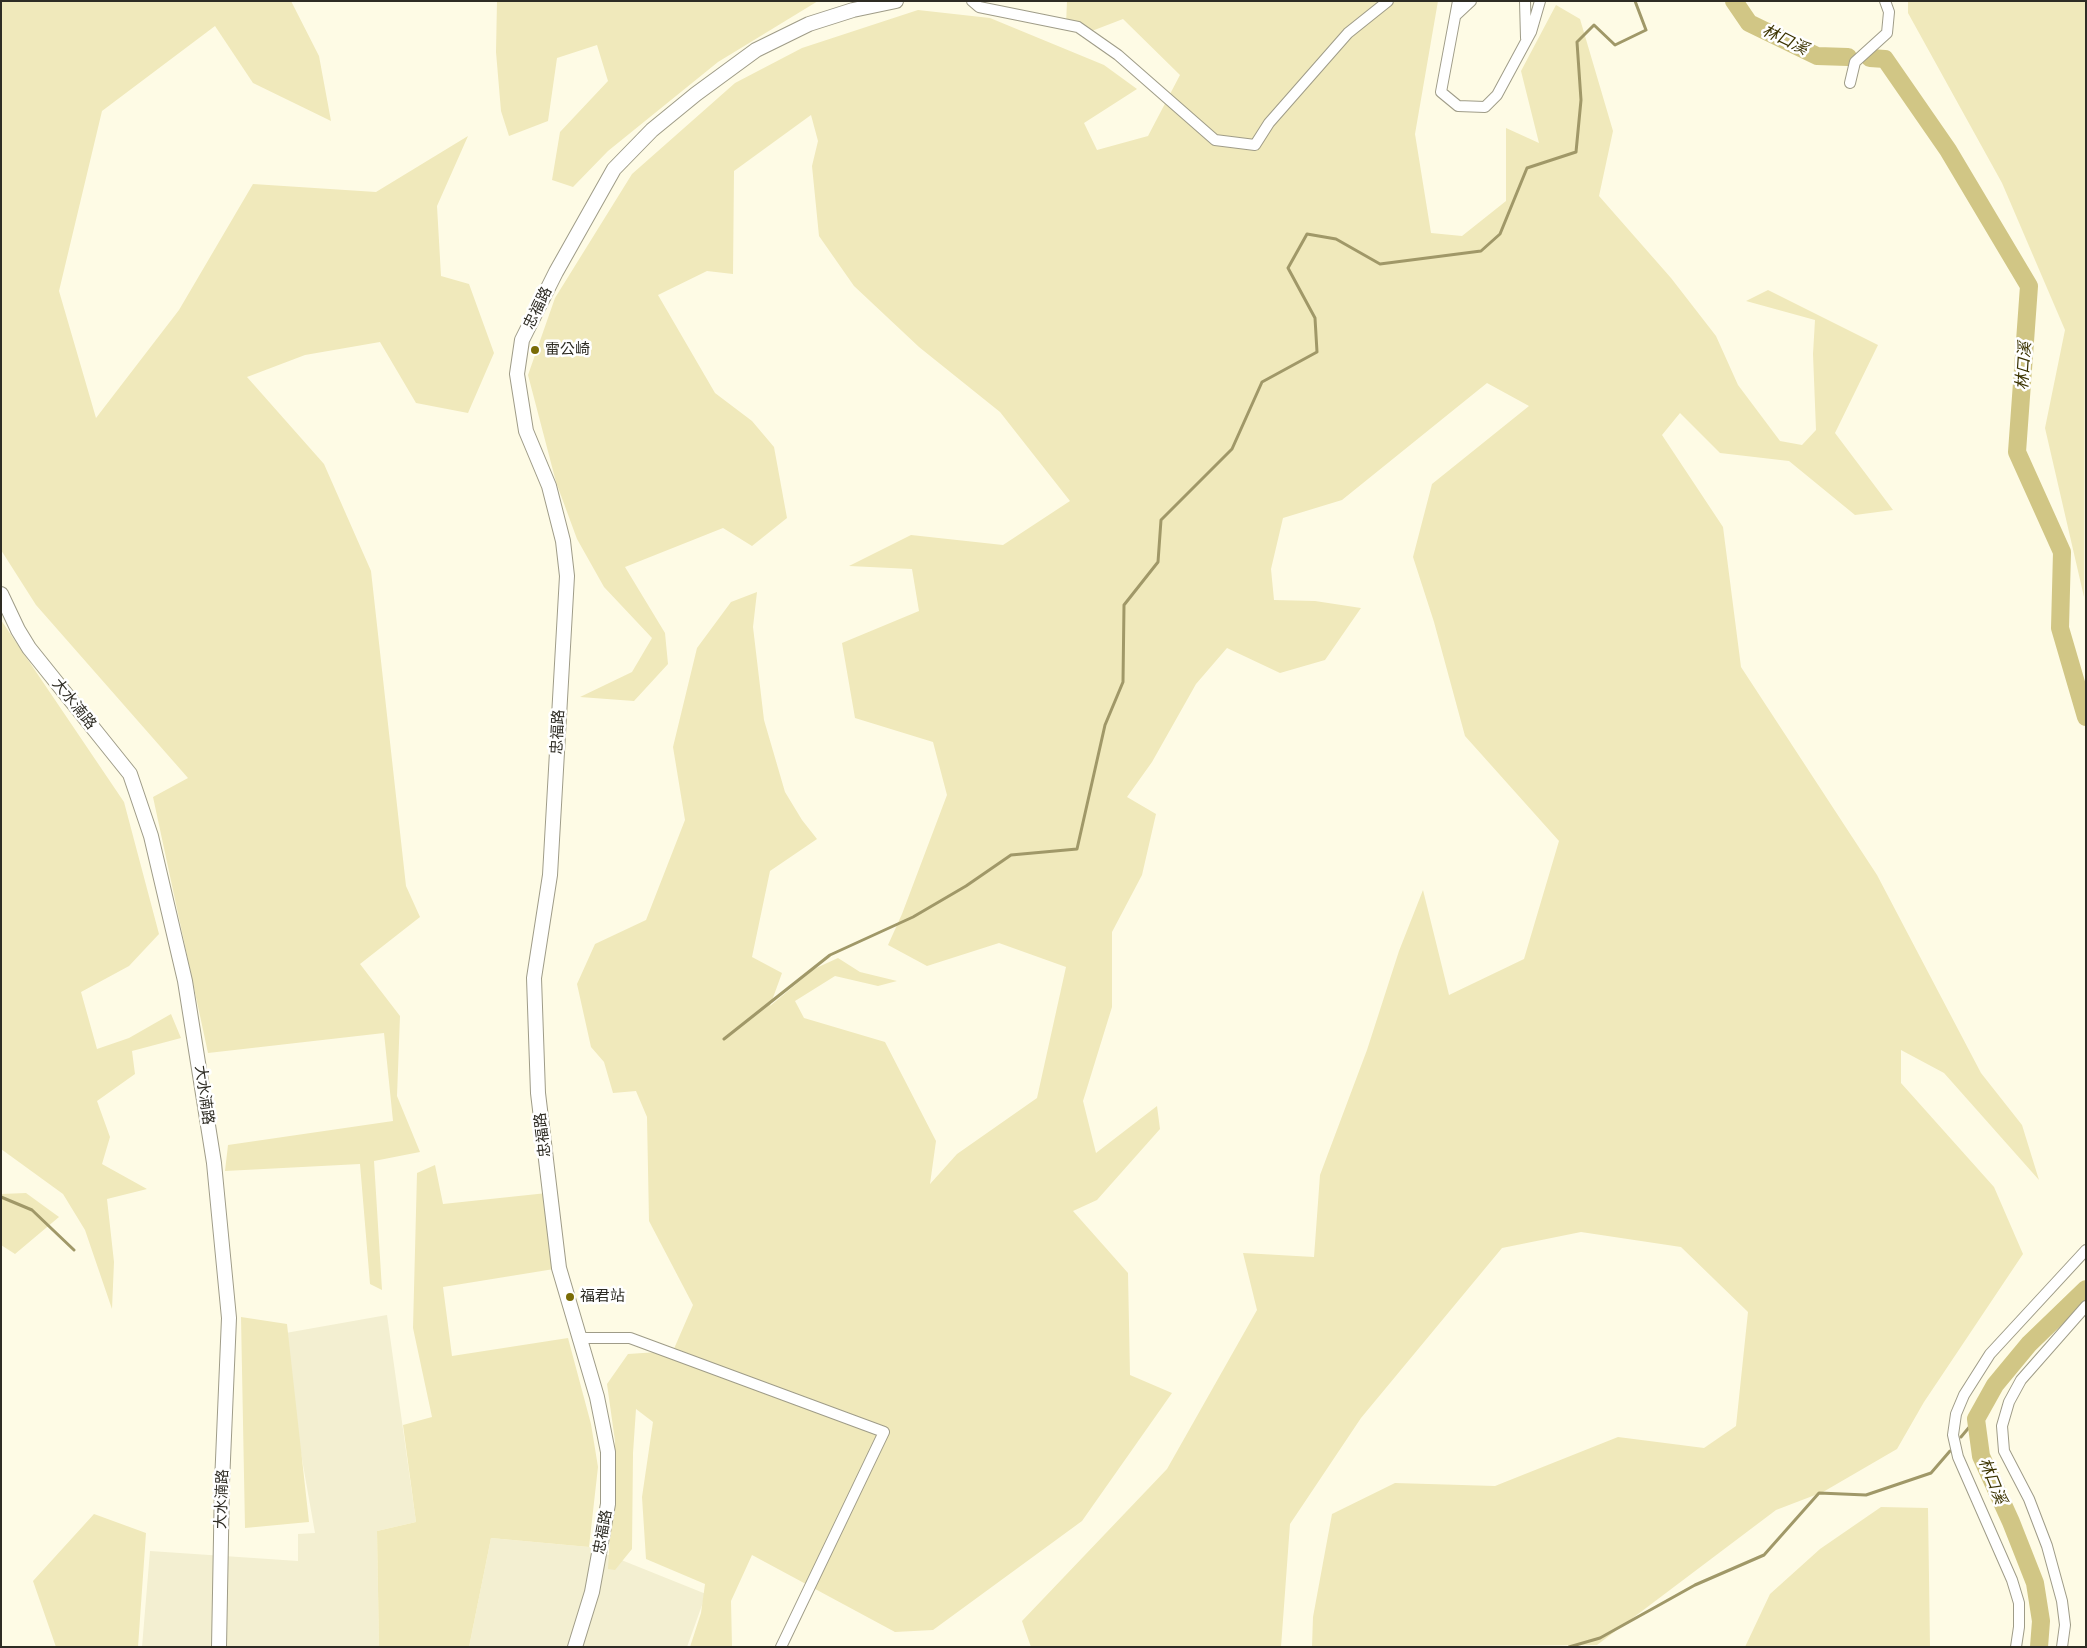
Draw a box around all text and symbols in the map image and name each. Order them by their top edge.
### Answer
water label: 林口溪 [1759,21,1811,59]
street label: 忠福路 [520,284,556,332]
place label: 雷公崎 [545,341,590,359]
water label: 林口溪 [2013,341,2035,391]
marker: 雷公崎 [529,344,541,356]
street label: 大水湳路 [48,675,100,733]
street label: 忠福路 [548,709,568,755]
street label: 大水湳路 [191,1064,217,1126]
street label: 忠福路 [531,1112,555,1158]
place label: 福君站 [580,1288,625,1306]
marker: 福君站 [564,1291,576,1303]
water label: 林口溪 [1974,1455,2010,1507]
street label: 大水湳路 [212,1469,232,1529]
street label: 忠福路 [590,1508,616,1556]

